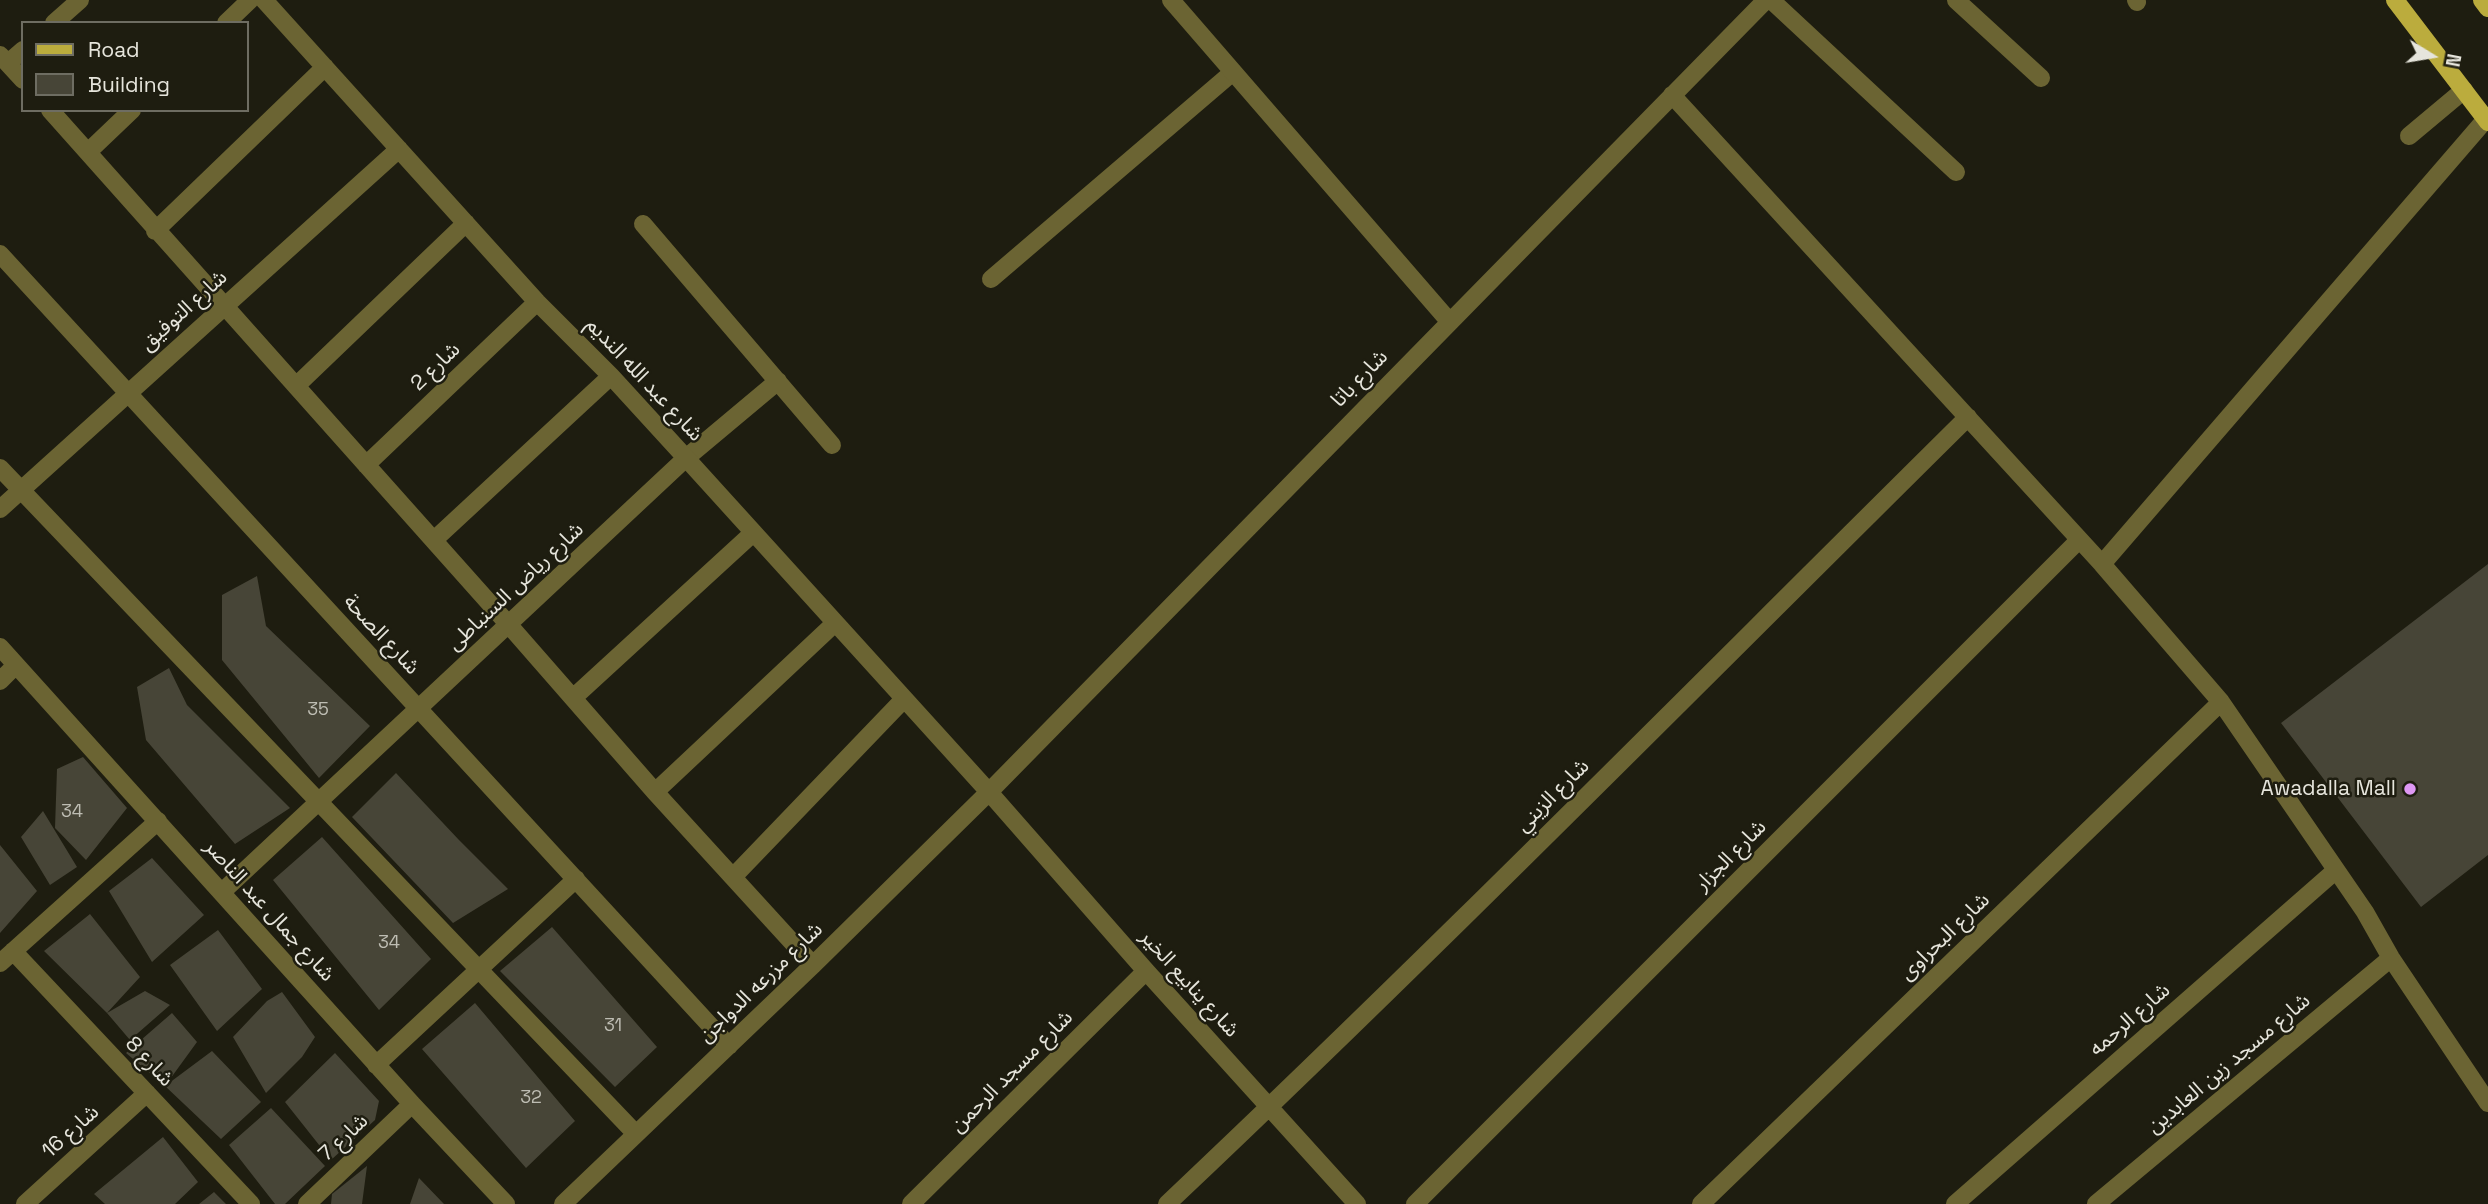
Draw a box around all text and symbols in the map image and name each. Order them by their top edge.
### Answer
legend [21,21,248,112]
north arrow [2397,21,2467,91]
text: Road [88,36,140,63]
text: N [2440,51,2467,69]
text: Building [88,71,170,98]
street label: شارع التوفيق [135,265,233,357]
street label: شارع عبد الله النديم [580,313,708,447]
street label: شارع 2 [406,337,466,397]
street label: شارع باتا [1326,345,1394,413]
street label: شارع رياض السنباطى [443,517,589,657]
street label: شارع الصحة [338,590,424,680]
house number: 35 [307,699,329,721]
street label: شارع الزيني [1511,754,1595,838]
place label: Awadalla Mall [2261,776,2396,802]
marker: Awadalla Mall [2402,781,2418,797]
house number: 34 [61,801,83,823]
street label: شارع الجزار [1690,815,1772,897]
street label: شارع جمال عبد الناصر [199,835,339,987]
street label: شارع البحراوى [1895,888,1995,986]
street label: شارع مزرعه الدواجن [694,917,828,1049]
street label: شارع ينابيع الخير [1134,925,1244,1043]
house number: 34 [378,932,400,954]
street label: شارع الرحمه [2084,978,2176,1062]
street label: شارع مسجد زين العابدين [2142,988,2316,1140]
street label: شارع مسجد الرحمن [945,1005,1079,1139]
house number: 31 [604,1015,622,1037]
street label: شارع 8 [120,1032,178,1092]
house number: 32 [520,1087,542,1109]
street label: شارع 16 [37,1100,105,1164]
street label: شارع 7 [314,1109,374,1167]

